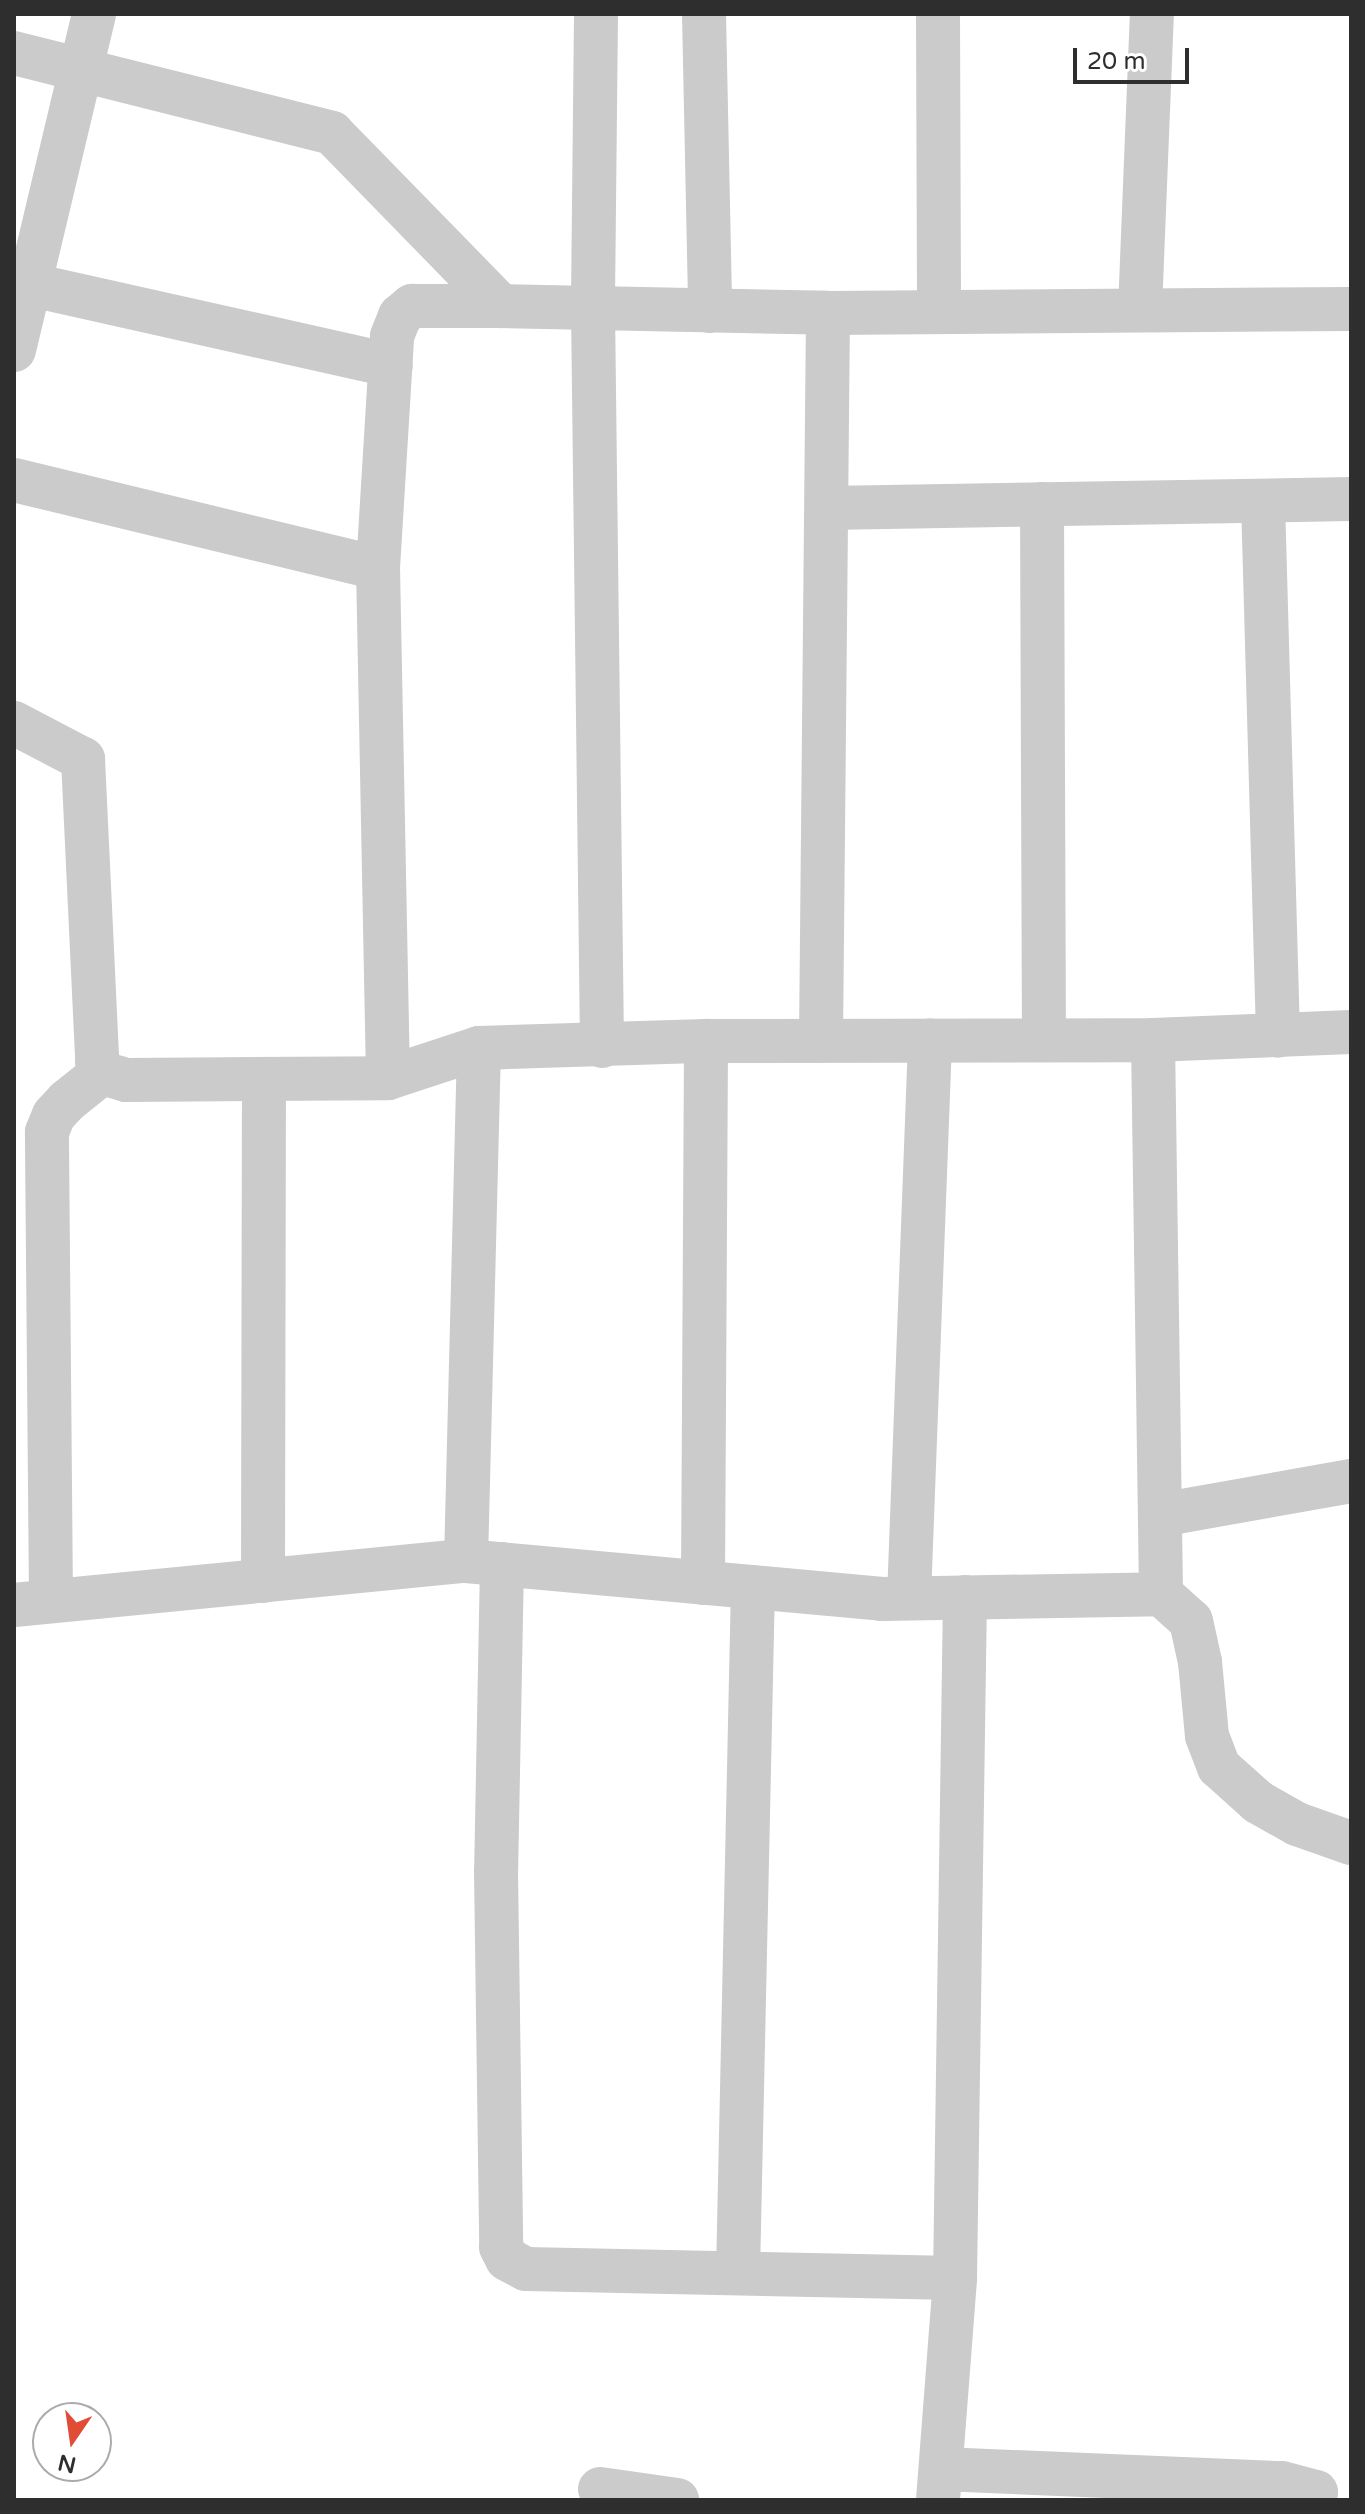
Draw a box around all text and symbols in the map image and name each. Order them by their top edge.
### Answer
scale bar [1077,32,1193,82]
text: 20 m [1087,47,1145,76]
north arrow [32,2402,112,2482]
text: N [56,2449,79,2478]

